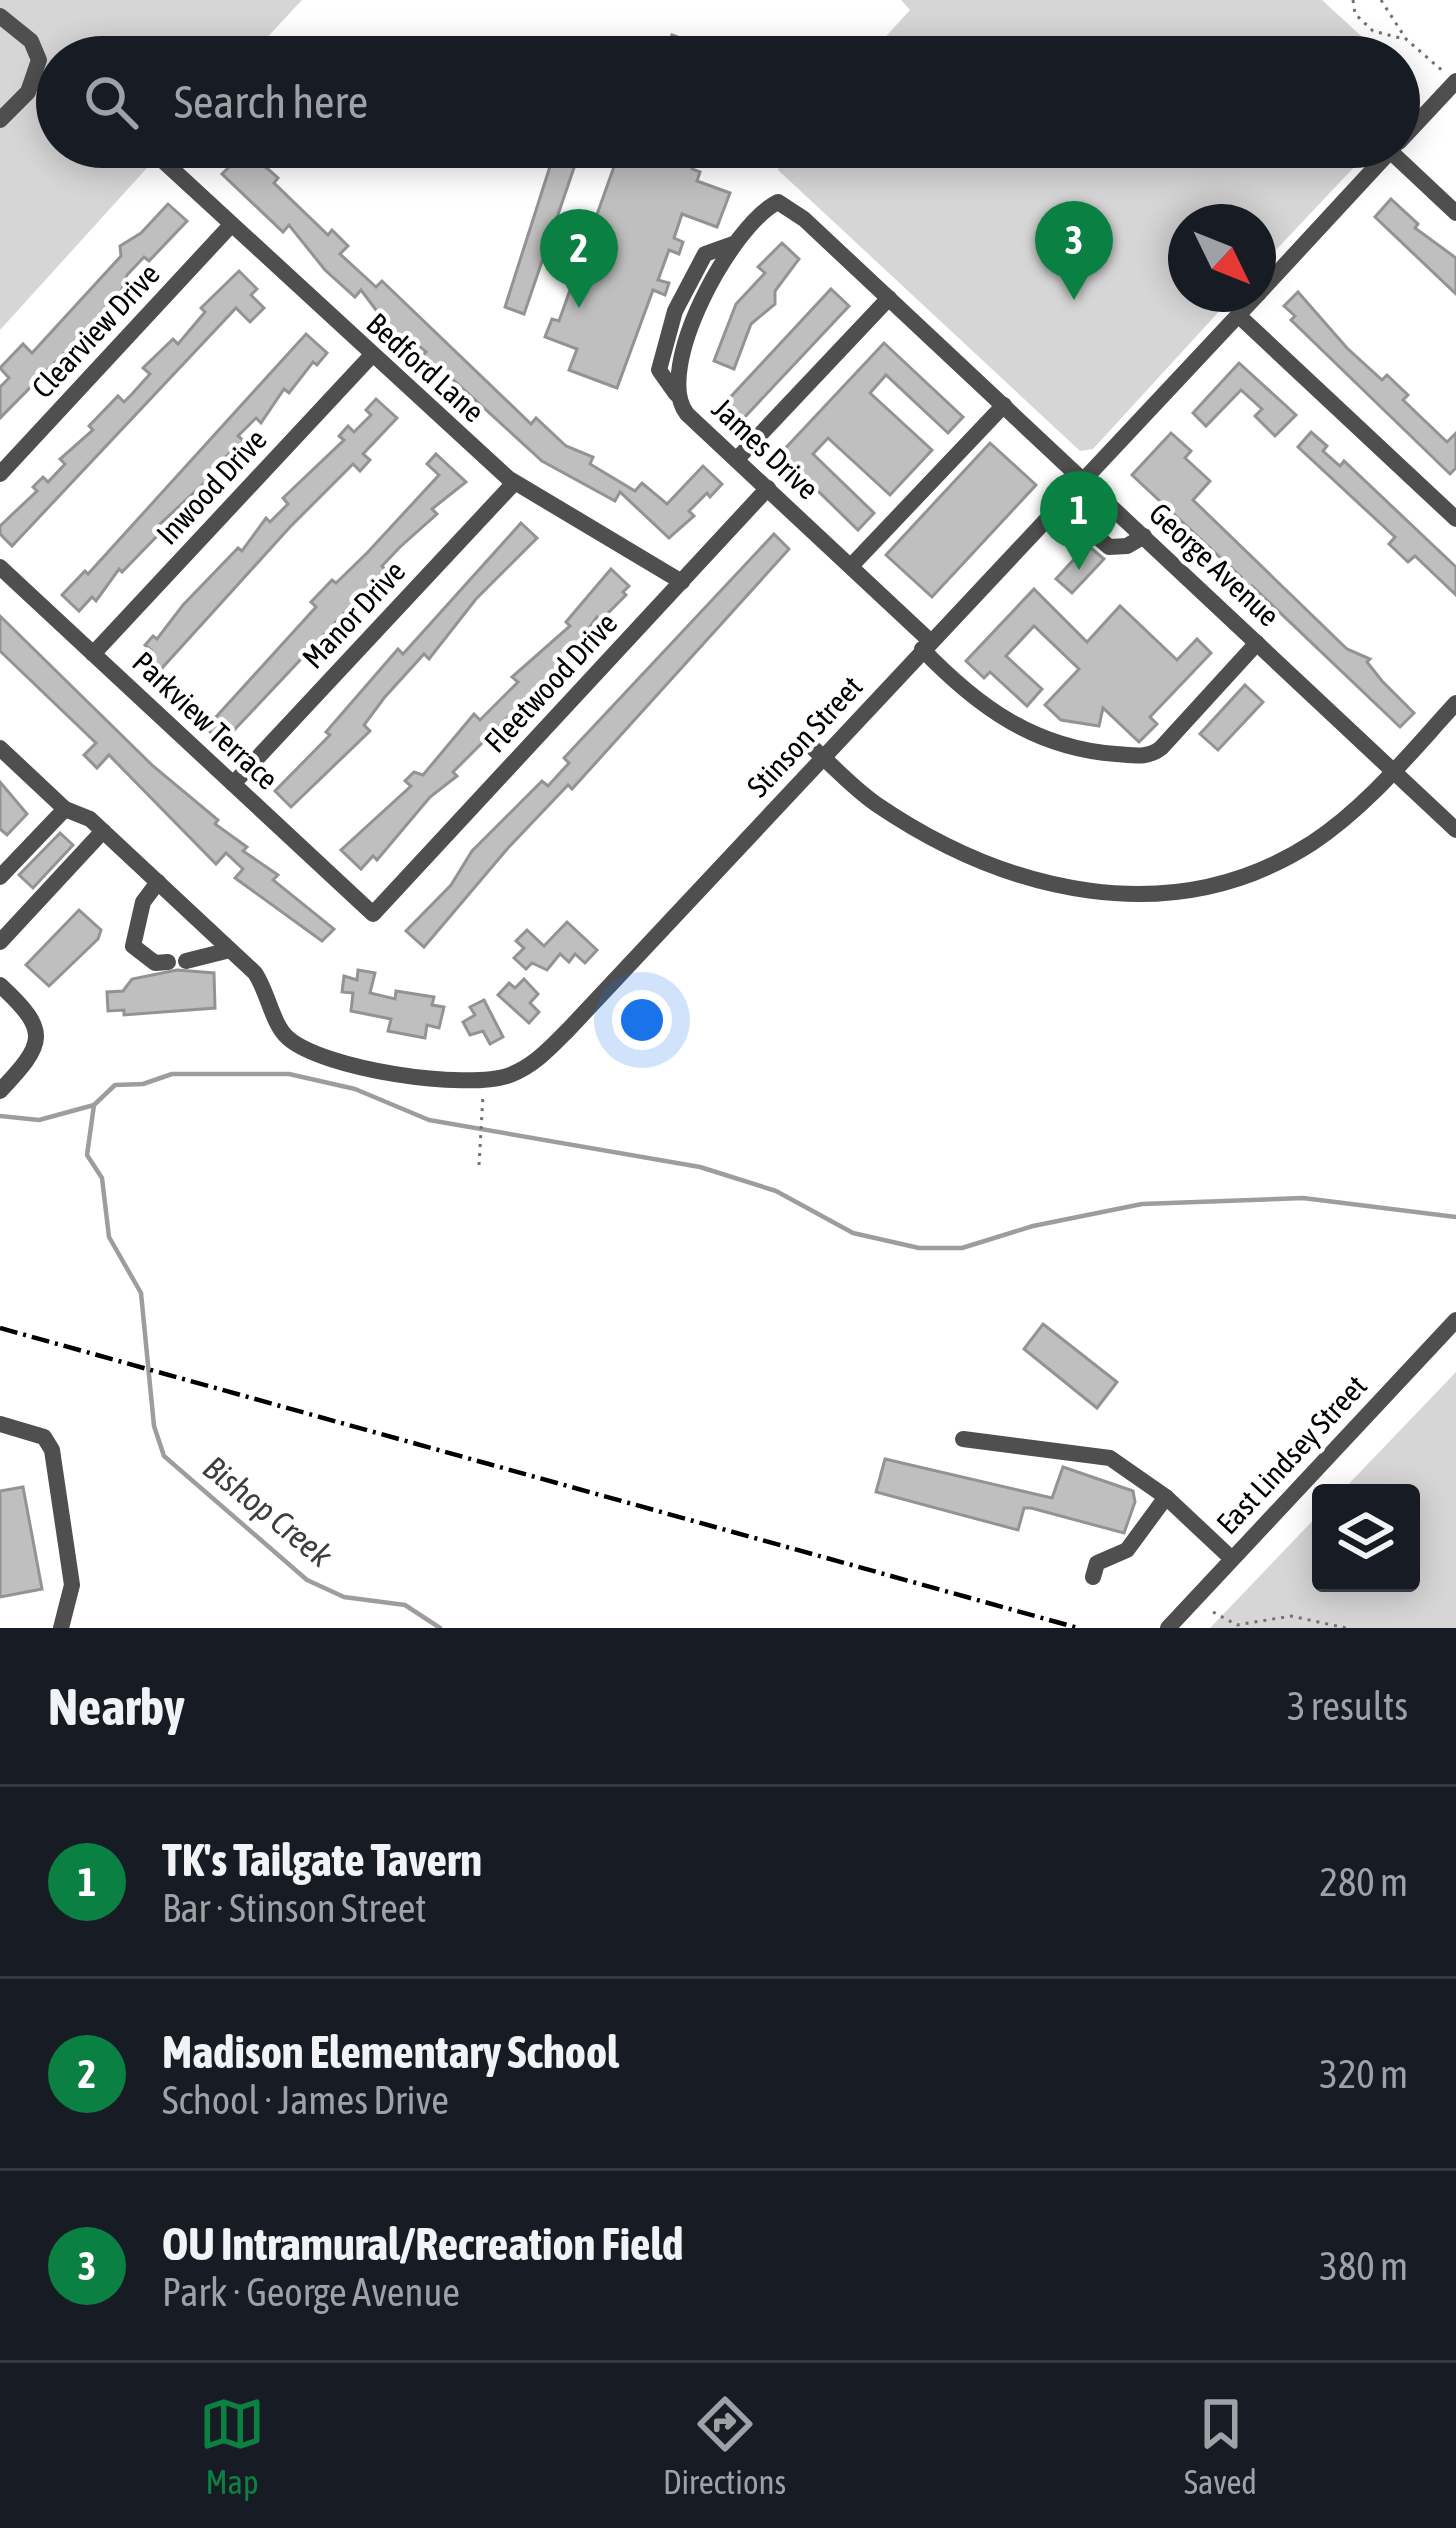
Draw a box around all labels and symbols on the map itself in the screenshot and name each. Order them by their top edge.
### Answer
pin: 3 [1035,201,1113,300]
north arrow [1168,204,1276,312]
pin: 2 [540,209,618,308]
street label: Clearview Drive [25,256,166,404]
street label: Bedford Lane [360,306,491,428]
street label: James Drive [706,391,825,506]
street label: Inwood Drive [150,422,273,551]
pin: 1 [1040,471,1118,570]
street label: George Avenue [1143,496,1286,633]
street label: Manor Drive [295,554,411,675]
street label: Fleetwood Drive [477,606,623,759]
street label: Parkview Terrace [126,645,285,796]
street label: Stinson Street [740,669,868,803]
your location [612,990,672,1050]
street label: East Lindsey Street [1209,1368,1373,1540]
water label: Bishop Creek [196,1448,340,1575]

